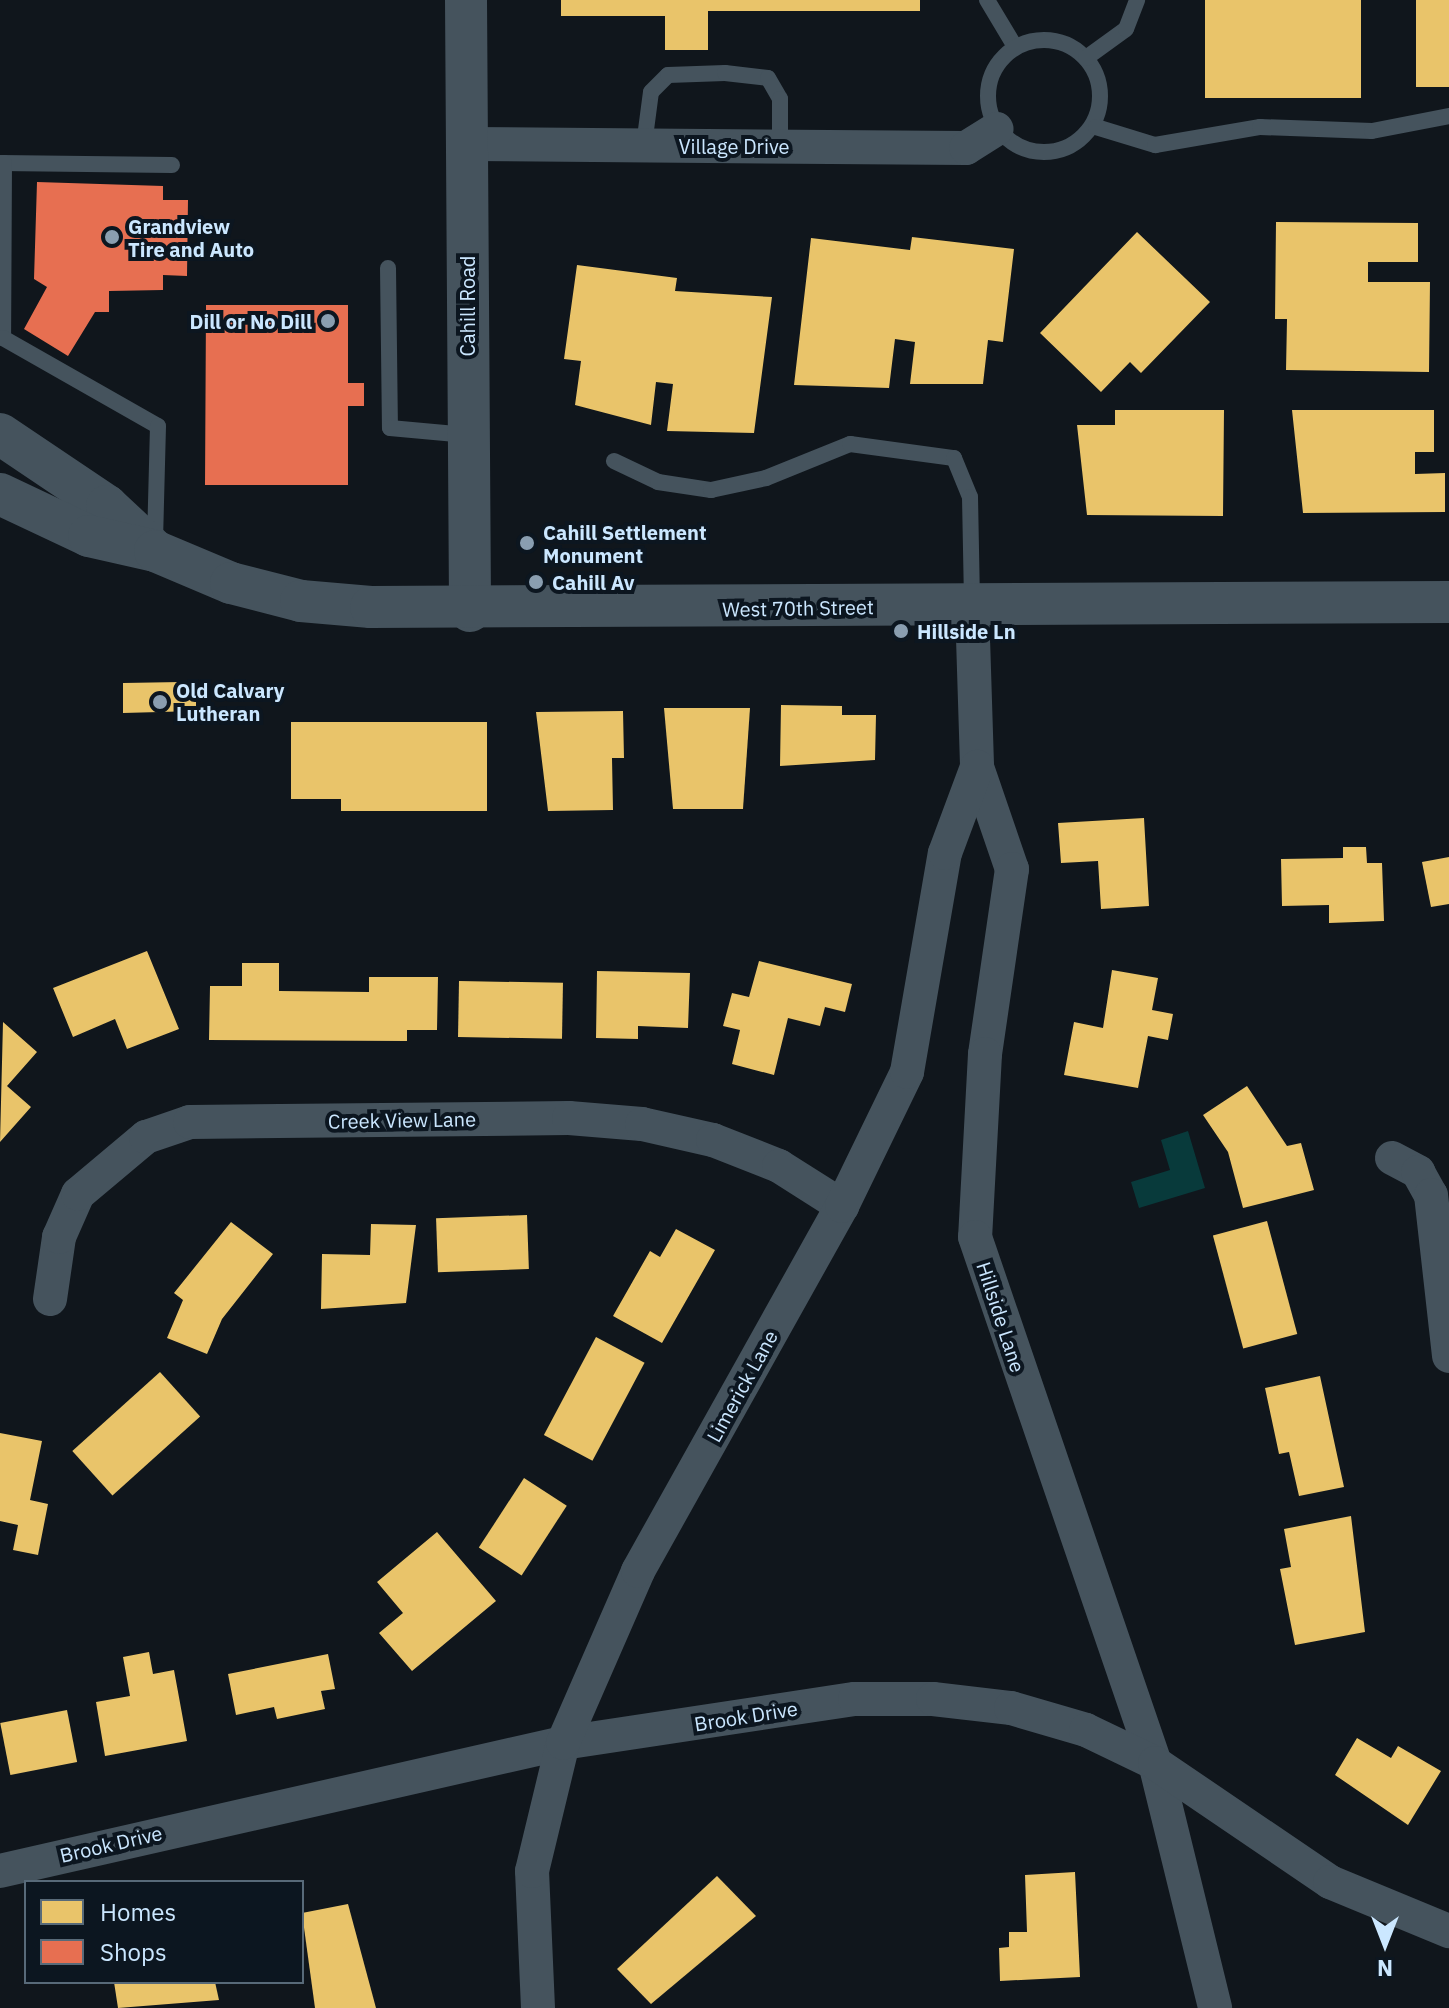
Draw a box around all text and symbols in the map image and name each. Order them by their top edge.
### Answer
street label: Village Drive [678,134,790,158]
place label: Grandview Tire and Auto [128,214,254,261]
marker: Grandview Tire and Auto [103,228,121,246]
street label: Cahill Road [455,256,479,356]
place label: Dill or No Dill [189,309,312,333]
marker: Dill or No Dill [319,312,337,330]
place label: Cahill Settlement Monument [543,520,707,567]
marker: Cahill Settlement Monument [518,534,536,552]
place label: Cahill Av [552,570,635,594]
marker: Cahill Av [527,573,545,591]
street label: West 70th Street [722,595,874,621]
place label: Hillside Ln [917,619,1016,643]
marker: Hillside Ln [892,622,910,640]
place label: Old Calvary Lutheran [176,678,284,725]
marker: Old Calvary Lutheran [151,693,169,711]
street label: Creek View Lane [328,1107,476,1133]
street label: Hillside Lane [972,1259,1030,1375]
street label: Limerick Lane [701,1326,783,1446]
street label: Brook Drive [693,1696,799,1736]
street label: Brook Drive [57,1821,165,1867]
legend [24,1880,304,1984]
text: Homes [100,1896,176,1928]
north arrow [1345,1904,1425,1984]
text: Shops [100,1936,167,1968]
text: N [1377,1954,1393,1983]

